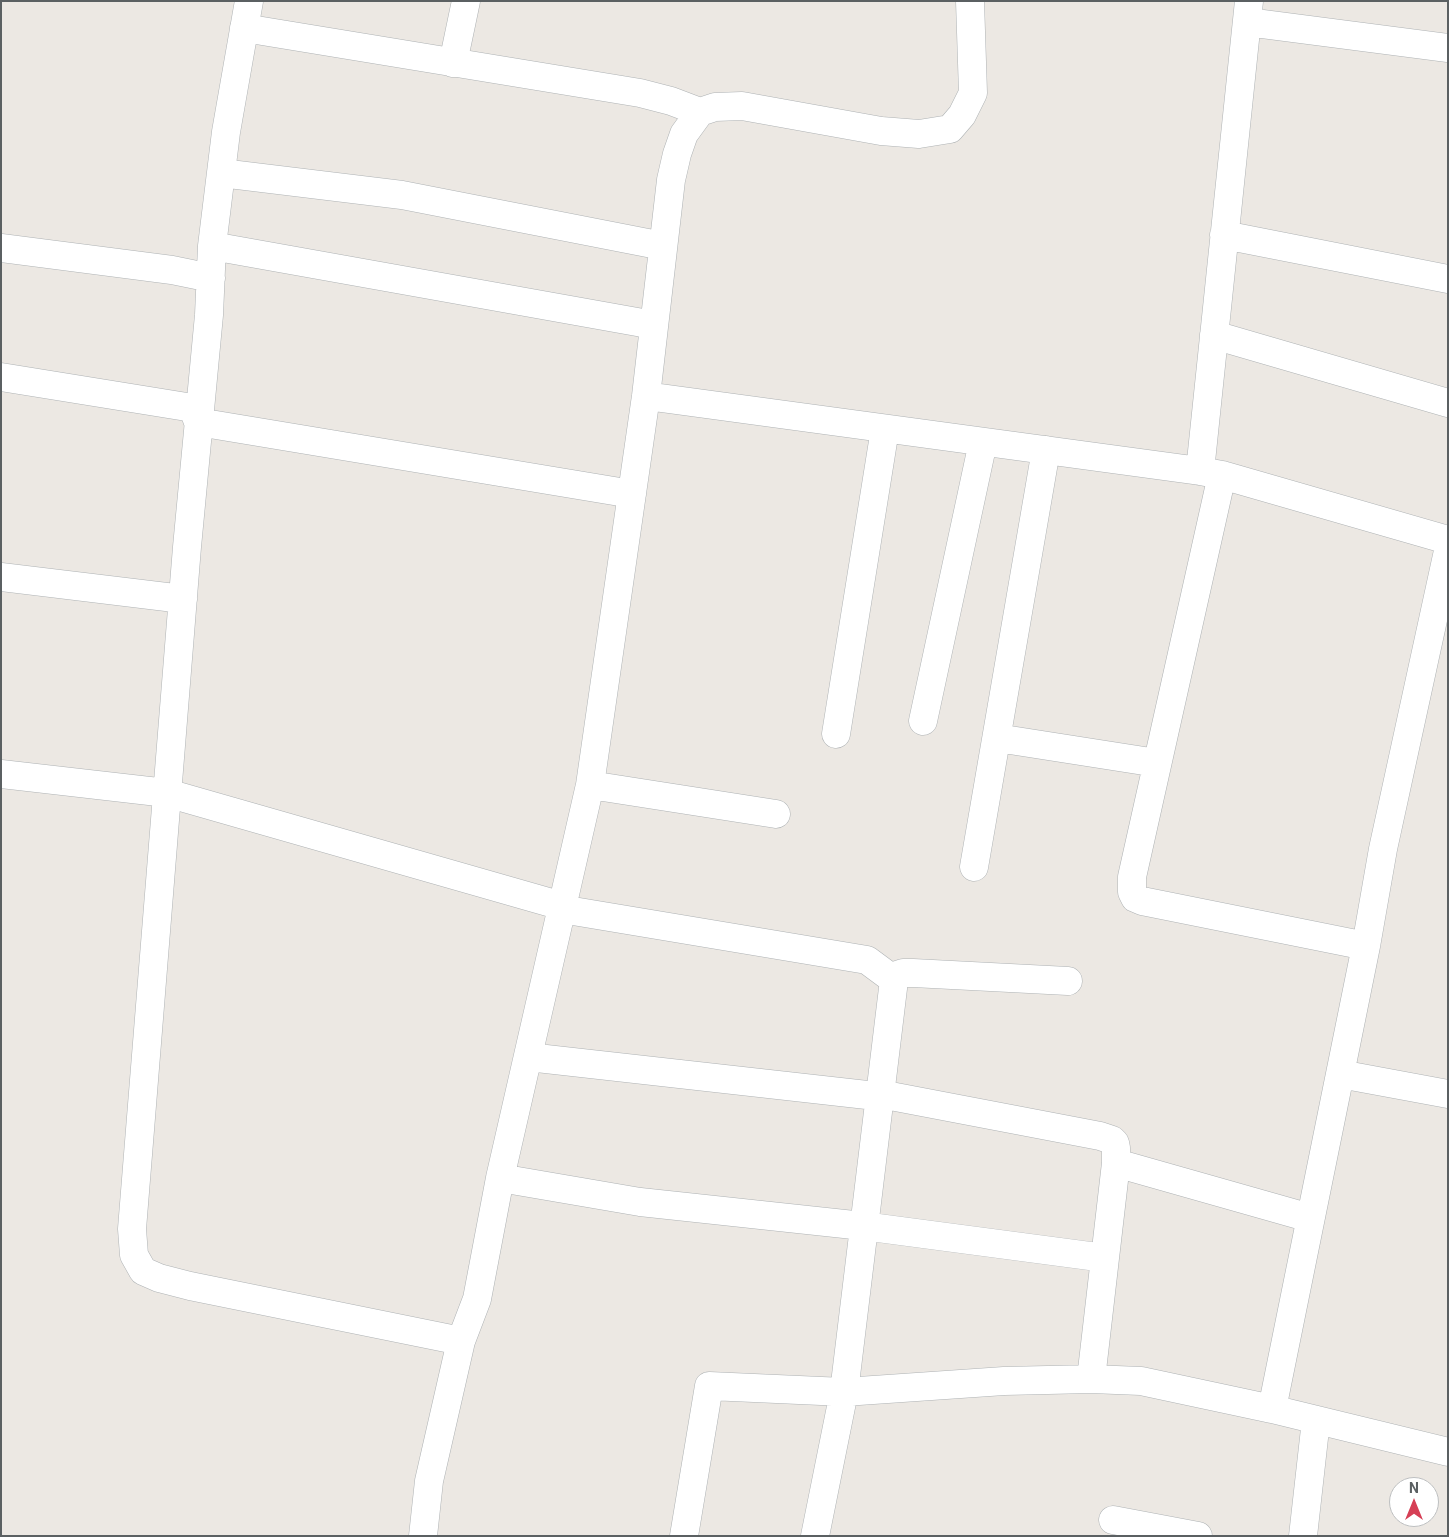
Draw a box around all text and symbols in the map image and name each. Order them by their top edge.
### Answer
north arrow [1389,1477,1439,1527]
text: N [1409,1480,1419,1496]

